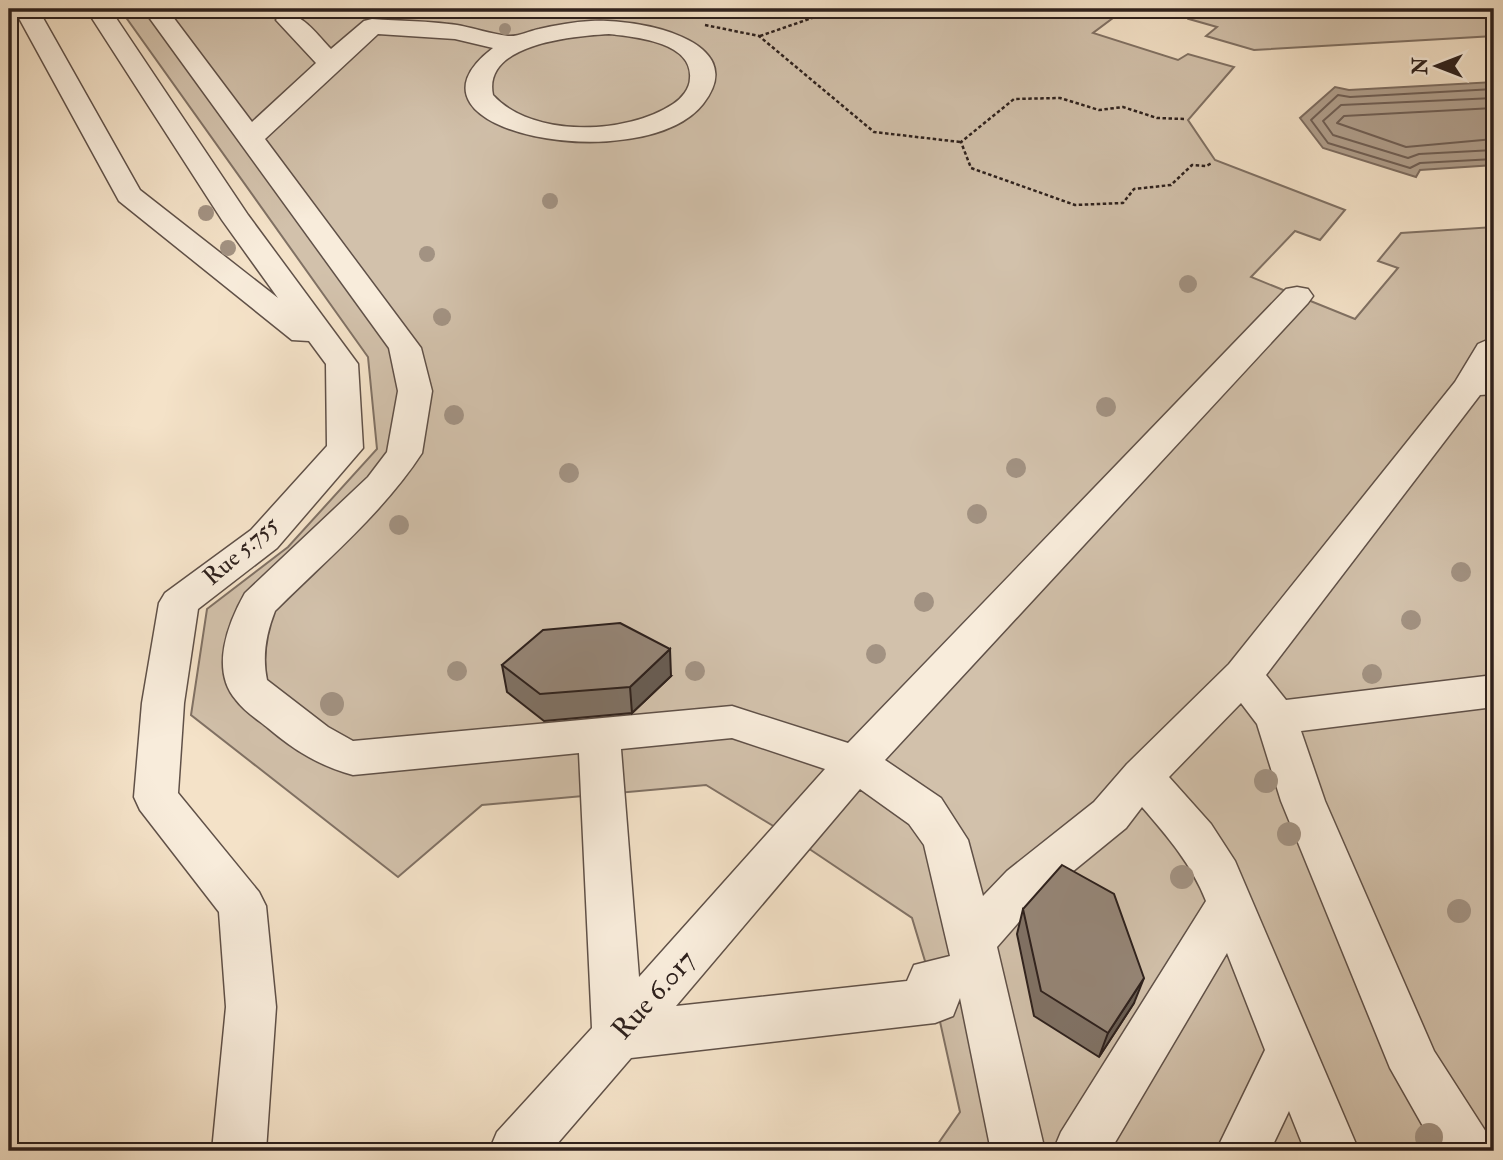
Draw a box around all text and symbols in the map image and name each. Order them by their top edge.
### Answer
north arrow [1402,32,1472,102]
text: N [1409,57,1433,76]
street label: Rue 5.755 [197,509,286,592]
street label: Rue 6.017 [605,943,703,1047]

